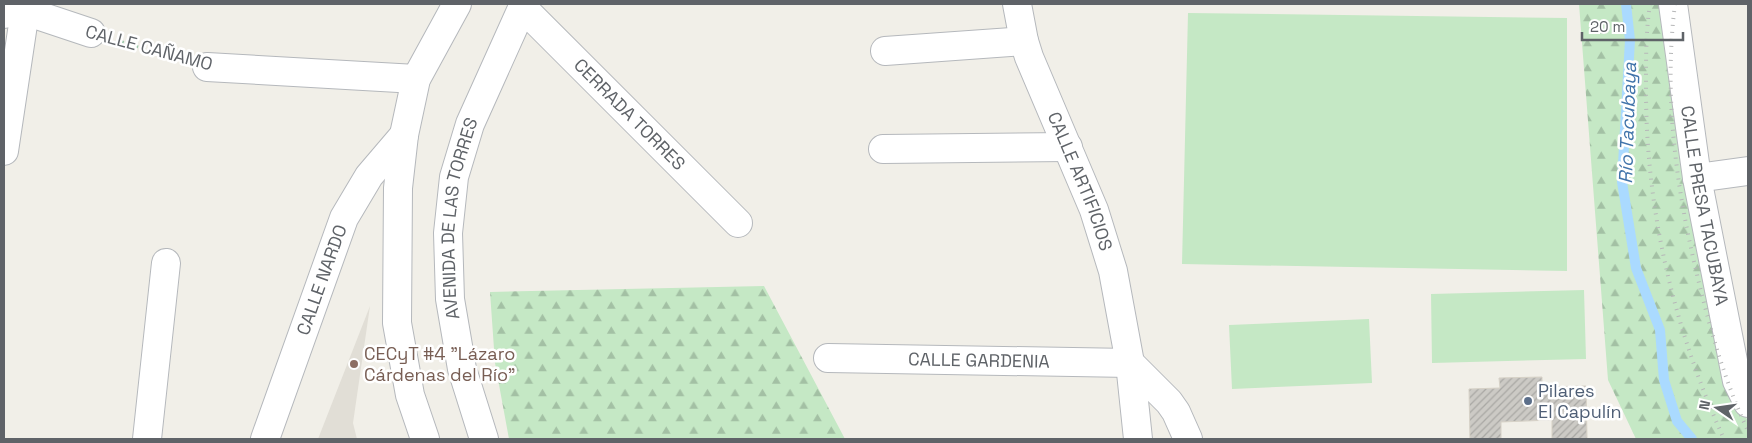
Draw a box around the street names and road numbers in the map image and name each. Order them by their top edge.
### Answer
street label: CALLE CAÑAMO [83,19,215,76]
street label: CERRADA TORRES [569,53,691,175]
street label: CALLE PRESA TACUBAYA [1676,104,1734,307]
street label: CALLE ARTIFICIOS [1043,108,1118,254]
street label: AVENIDA DE LAS TORRES [436,113,483,321]
street label: CALLE NARDO [291,221,352,338]
street label: CALLE GARDENIA [908,347,1050,373]

